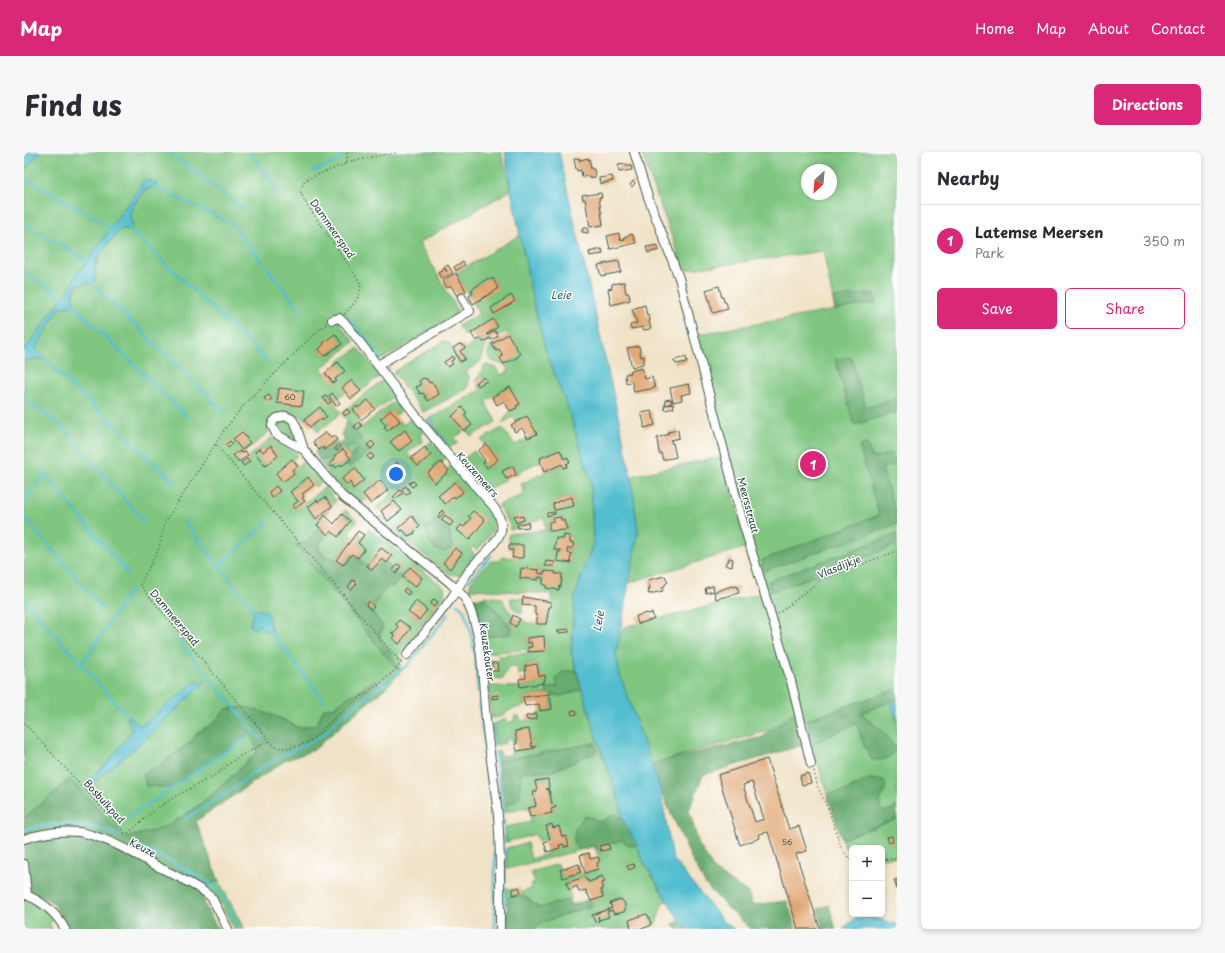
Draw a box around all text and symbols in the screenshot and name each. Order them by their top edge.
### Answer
text: Map [20,14,62,42]
text: Home [975,18,1014,39]
text: Map [1036,18,1066,39]
text: About [1088,18,1129,39]
text: Contact [1151,18,1205,39]
text: Find us [24,83,122,126]
button: Directions [1094,84,1201,125]
north arrow [801,164,837,200]
text: Nearby [937,165,999,191]
street label: Dammeerspad [307,195,359,261]
text: Latemse Meersen [975,220,1104,243]
text: 1 [947,231,953,250]
text: 350 m [1143,231,1185,250]
text: Park [975,243,1004,262]
water label: Leie [551,286,572,303]
button: Save [937,288,1057,329]
button: Share [1065,288,1185,329]
house number: 60 [284,391,296,403]
street label: Keuzemeers [453,448,503,500]
pin: 1 [800,449,826,479]
your location [386,464,406,484]
street label: Meersstraat [734,476,764,535]
street label: Vlasdijkje [815,551,863,581]
street label: Dammeerspad [147,585,203,649]
water label: Leie [588,608,608,633]
street label: Keuzekouter [476,622,500,683]
street label: Bosbulkpad [81,776,129,826]
street label: Keuze [127,834,159,860]
house number: 56 [782,836,793,848]
map controls [849,845,885,917]
button: + [849,845,885,881]
button: − [849,881,885,917]

